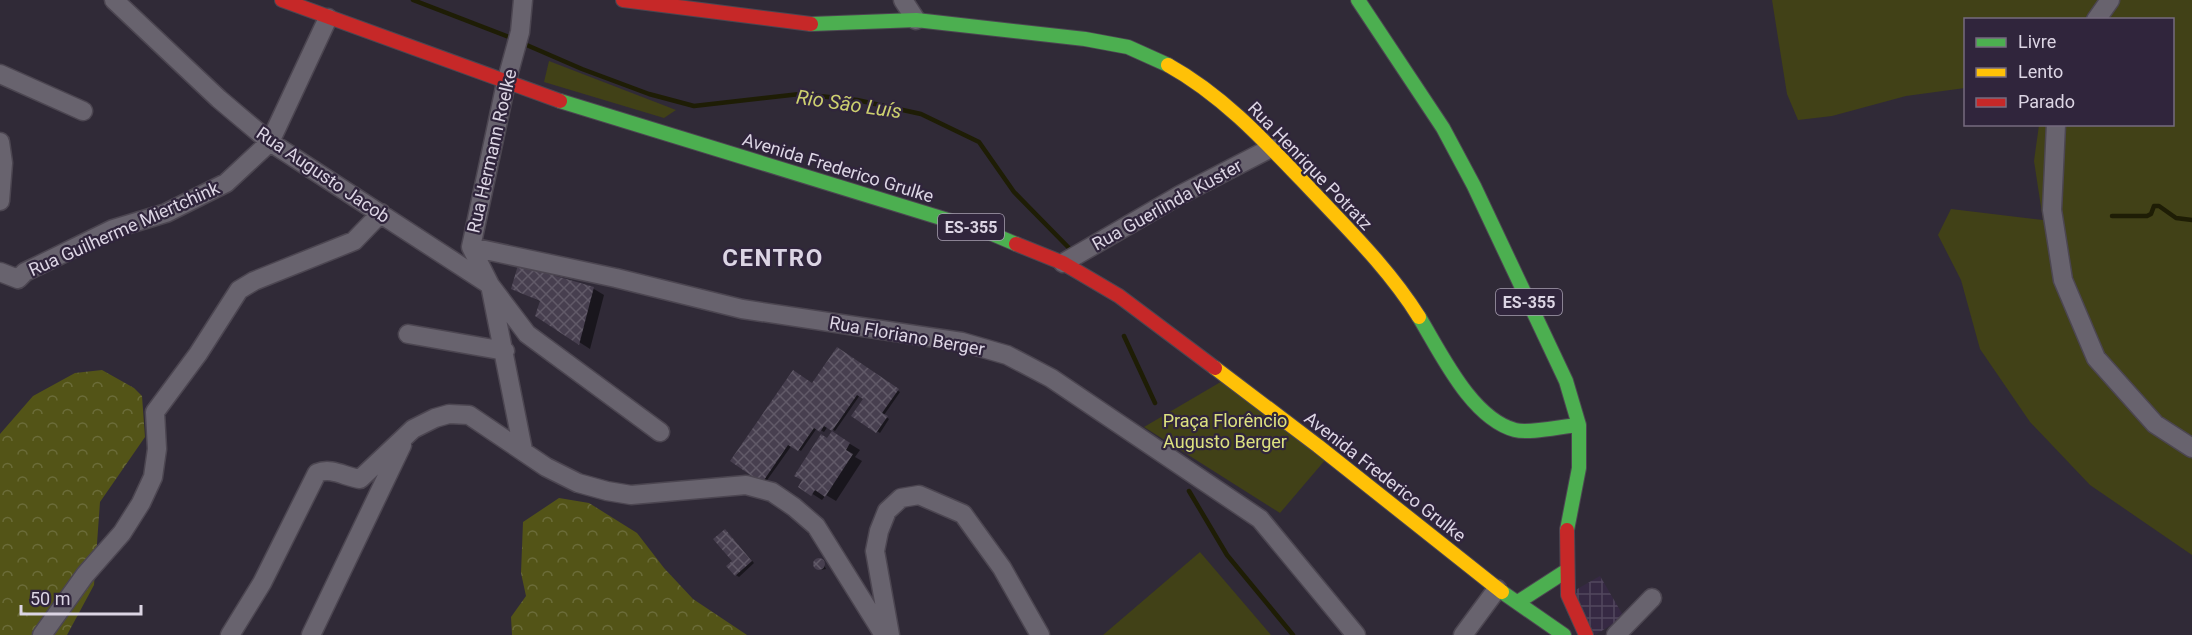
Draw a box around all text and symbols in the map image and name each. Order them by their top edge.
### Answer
legend [1964,18,2174,126]
text: Livre [2018,31,2056,52]
text: Lento [2018,61,2063,82]
street label: Rua Hermann Roelke [462,67,521,235]
water label: Rio São Luís [795,85,903,123]
text: Parado [2018,91,2075,112]
street label: Rua Henrique Potratz [1244,97,1377,234]
street label: Rua Augusto Jacob [253,122,394,227]
street label: Avenida Frederico Grulke [740,128,936,207]
street label: Rua Guerlinda Kuster [1088,155,1245,254]
street label: Rua Guilherme Miertchink [25,177,223,280]
road number: ES-355 [938,214,1004,240]
district label: CENTRO [722,244,824,272]
road number: ES-355 [1496,289,1562,315]
street label: Rua Floriano Berger [828,312,986,360]
street label: Avenida Frederico Grulke [1300,407,1470,546]
park label: Praça Florêncio Augusto Berger [1163,410,1287,452]
scale bar [21,578,141,616]
text: 50 m [30,588,70,609]

